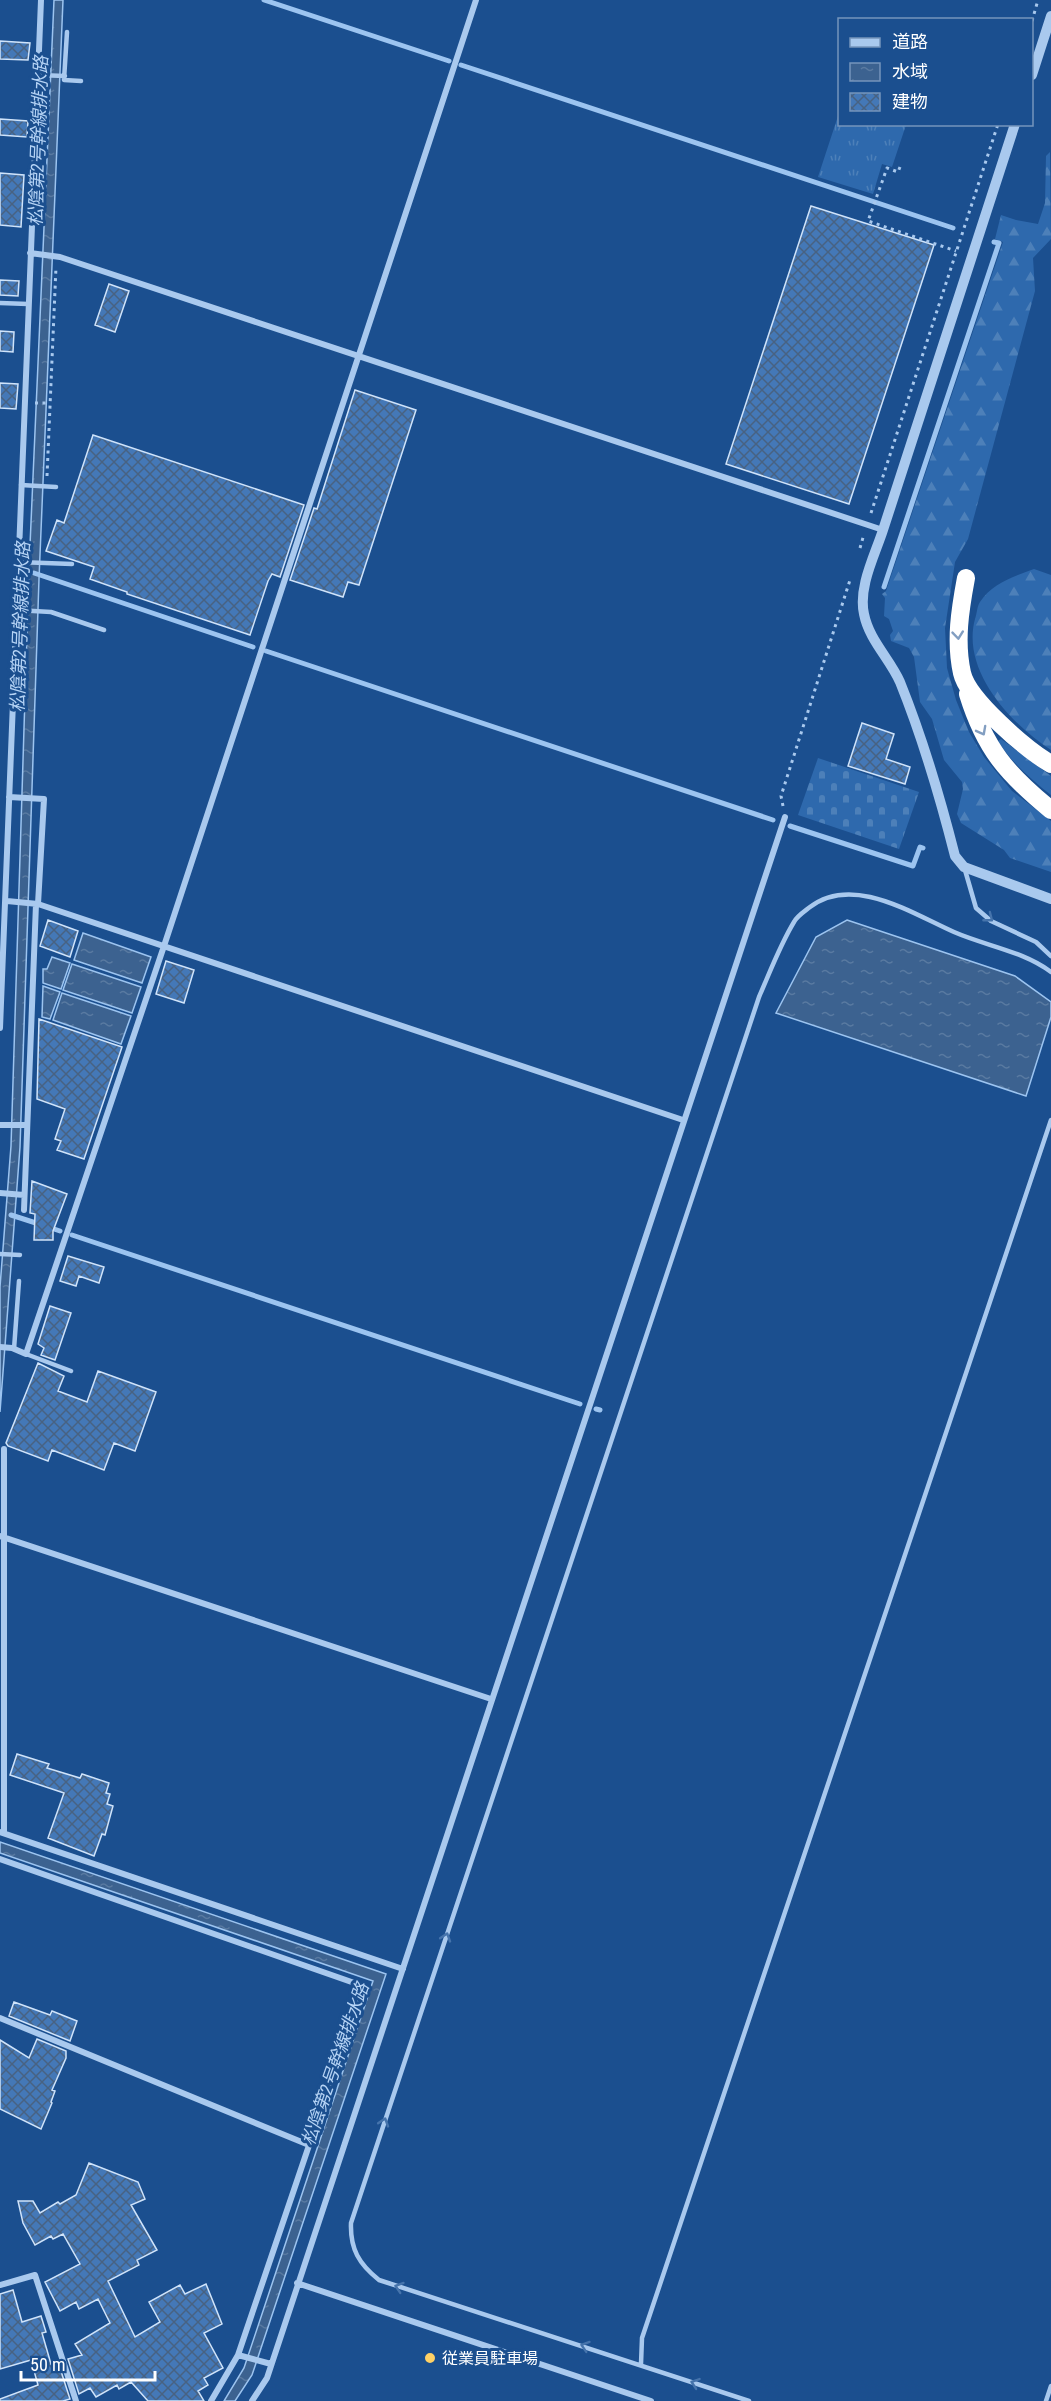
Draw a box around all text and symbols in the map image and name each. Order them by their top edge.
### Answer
legend [838,18,1033,126]
text: 道路 [892,31,928,52]
water label: 松陰第2号幹線排水路 [25,53,52,227]
text: 水域 [892,61,928,82]
text: 建物 [892,91,928,112]
water label: 松陰第2号幹線排水路 [7,539,34,713]
one-way arrow [951,631,964,640]
one-way arrow [975,724,986,735]
one-way arrow [982,911,993,922]
one-way arrow [439,1932,451,1943]
water label: 松陰第2号幹線排水路 [297,1978,373,2148]
one-way arrow [377,2117,390,2128]
one-way arrow [394,2282,405,2294]
one-way arrow [580,2341,591,2354]
scale bar [21,2344,154,2382]
place label: 従業員駐車場 [442,2349,538,2368]
marker: 従業員駐車場 [423,2351,437,2365]
text: 50 m [30,2354,65,2375]
one-way arrow [690,2377,701,2390]

